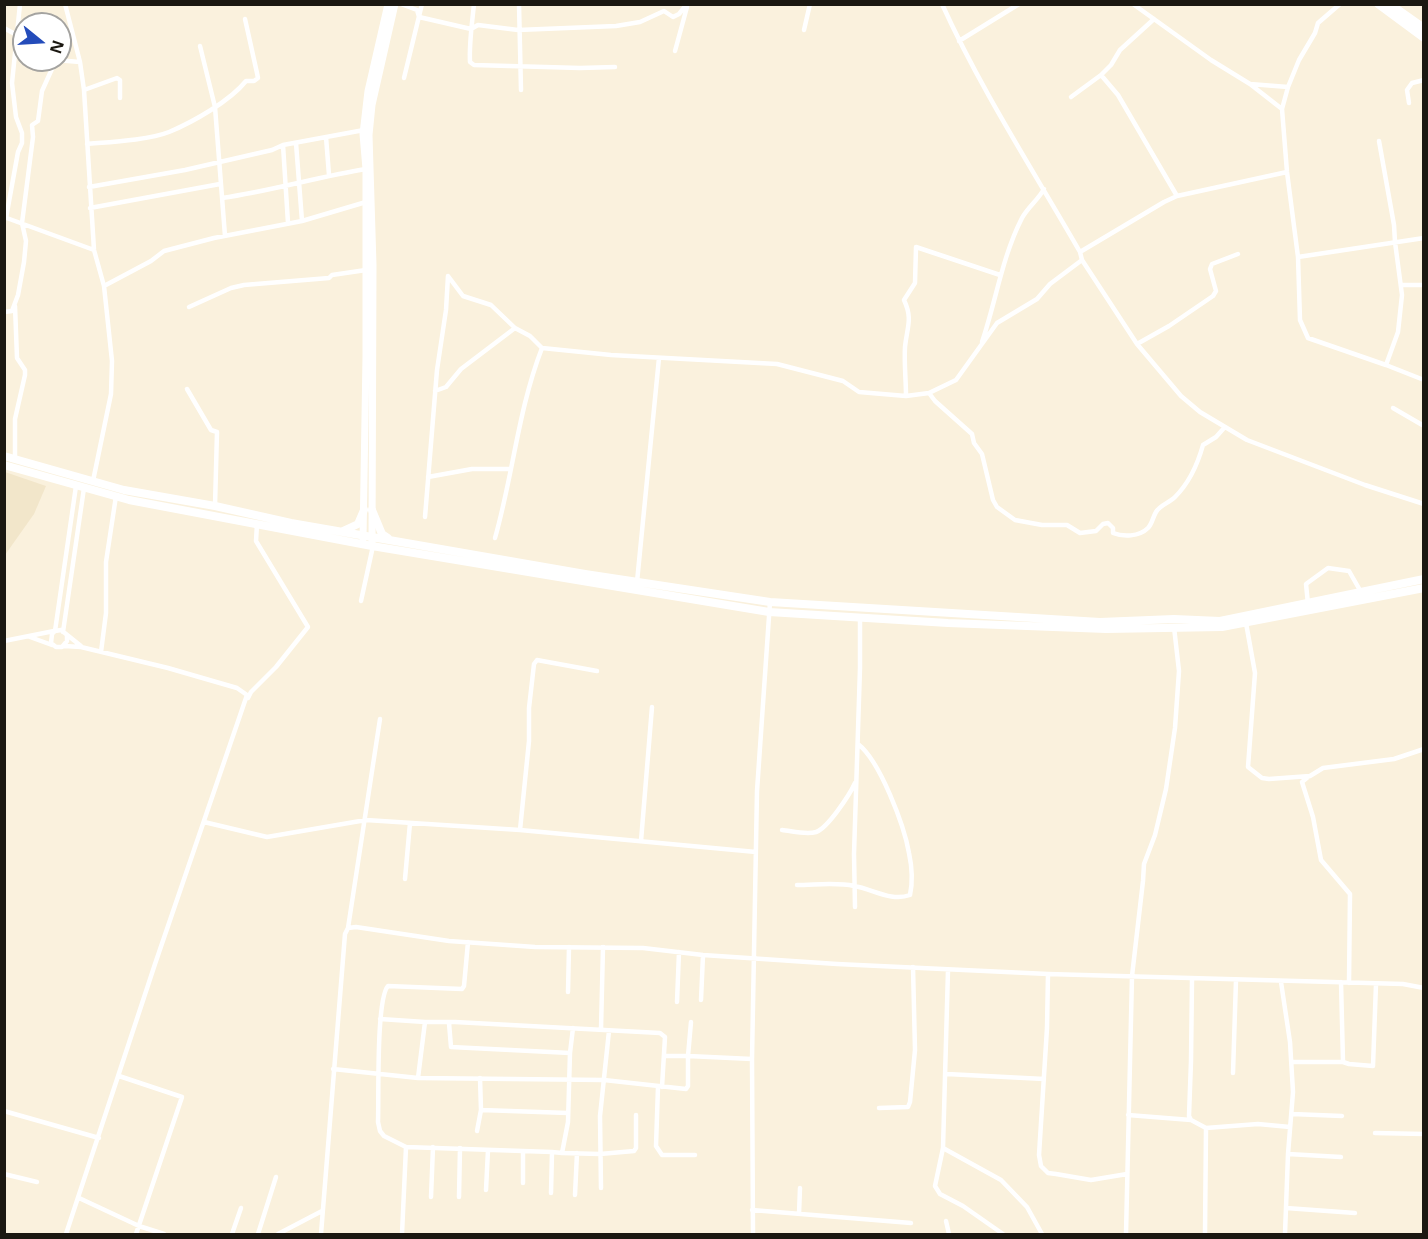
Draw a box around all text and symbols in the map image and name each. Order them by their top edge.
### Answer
north arrow [12,12,72,72]
text: N [45,37,70,57]

